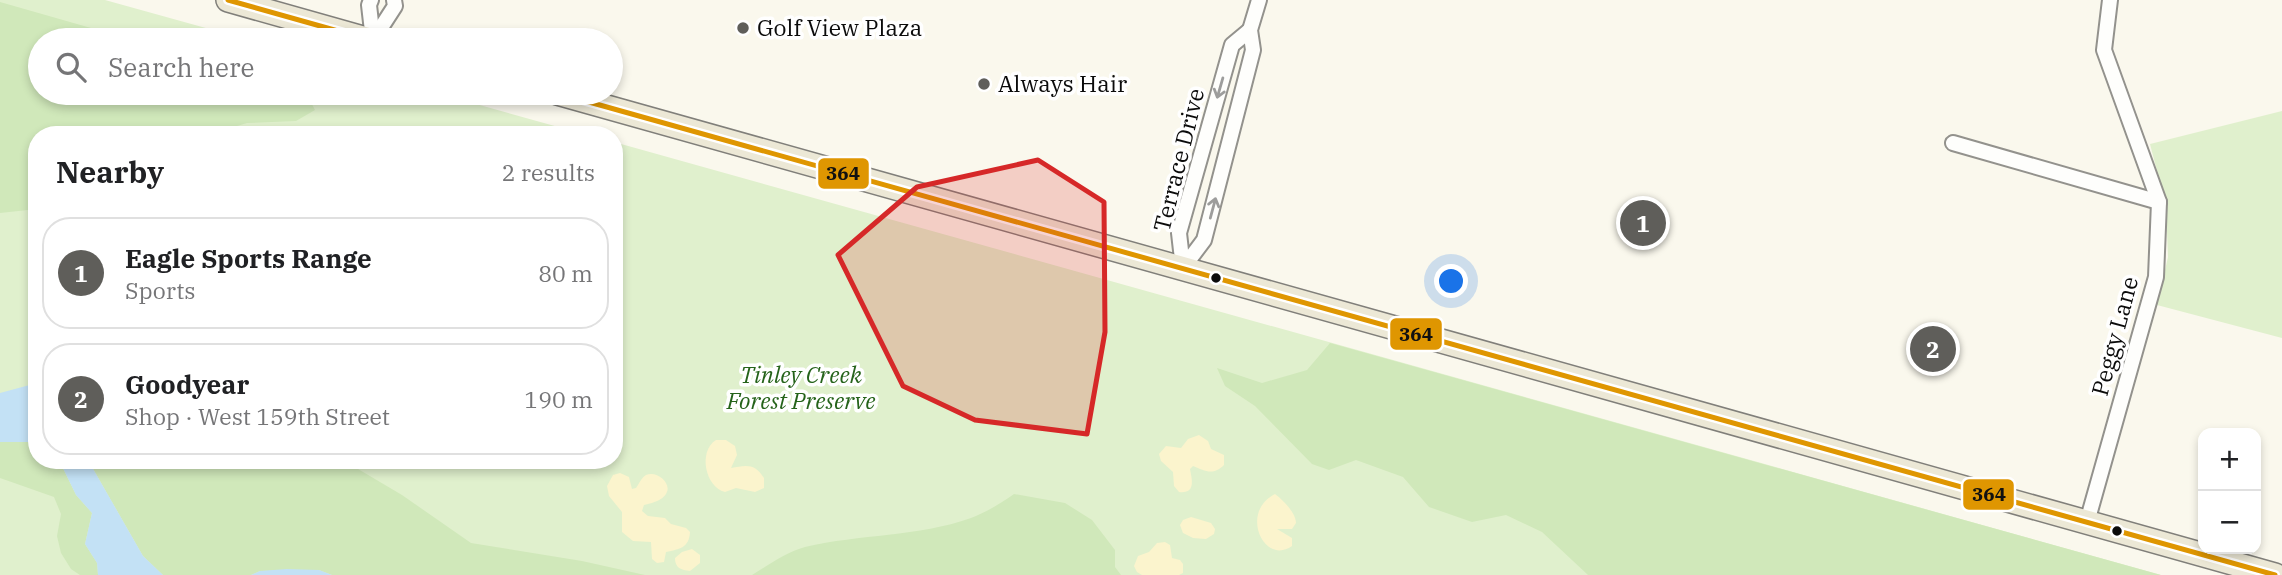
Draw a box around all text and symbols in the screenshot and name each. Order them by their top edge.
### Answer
place label: Golf View Plaza [757,12,922,42]
marker: Golf View Plaza [735,20,751,36]
search box [28,28,623,105]
icon: search [52,48,90,86]
text: Search here [108,50,254,84]
place label: Always Hair [998,68,1127,98]
marker: Always Hair [976,76,992,92]
one-way arrow [1213,76,1226,99]
street label: Terrace Drive [1146,85,1210,235]
text: Nearby [56,152,164,191]
text: 2 results [502,157,595,187]
line badge: 364 [817,157,870,190]
text: 364 [826,161,860,185]
one-way arrow [1207,197,1220,220]
pin: 1 [1620,197,1666,249]
text: Eagle Sports Range [125,241,372,275]
text: 1 [74,258,88,288]
text: 80 m [538,258,593,288]
your location [1434,264,1468,298]
unlabelled marker [1209,271,1223,285]
street label: Peggy Lane [2084,273,2144,399]
text: Sports [125,275,195,305]
line badge: 364 [1389,317,1443,351]
text: 364 [1399,322,1433,346]
pin: 2 [1910,323,1956,375]
park label: Tinley Creek Forest Preserve [726,359,875,415]
text: Goodyear [125,367,249,401]
text: 2 [74,384,88,414]
text: 190 m [524,384,593,414]
text: Shop · West 159th Street [125,401,390,431]
map controls [2198,428,2261,554]
button: + [2198,428,2261,491]
line badge: 364 [1962,478,2015,511]
text: 364 [1972,482,2006,506]
button: − [2198,491,2261,554]
unlabelled marker [2110,524,2124,538]

